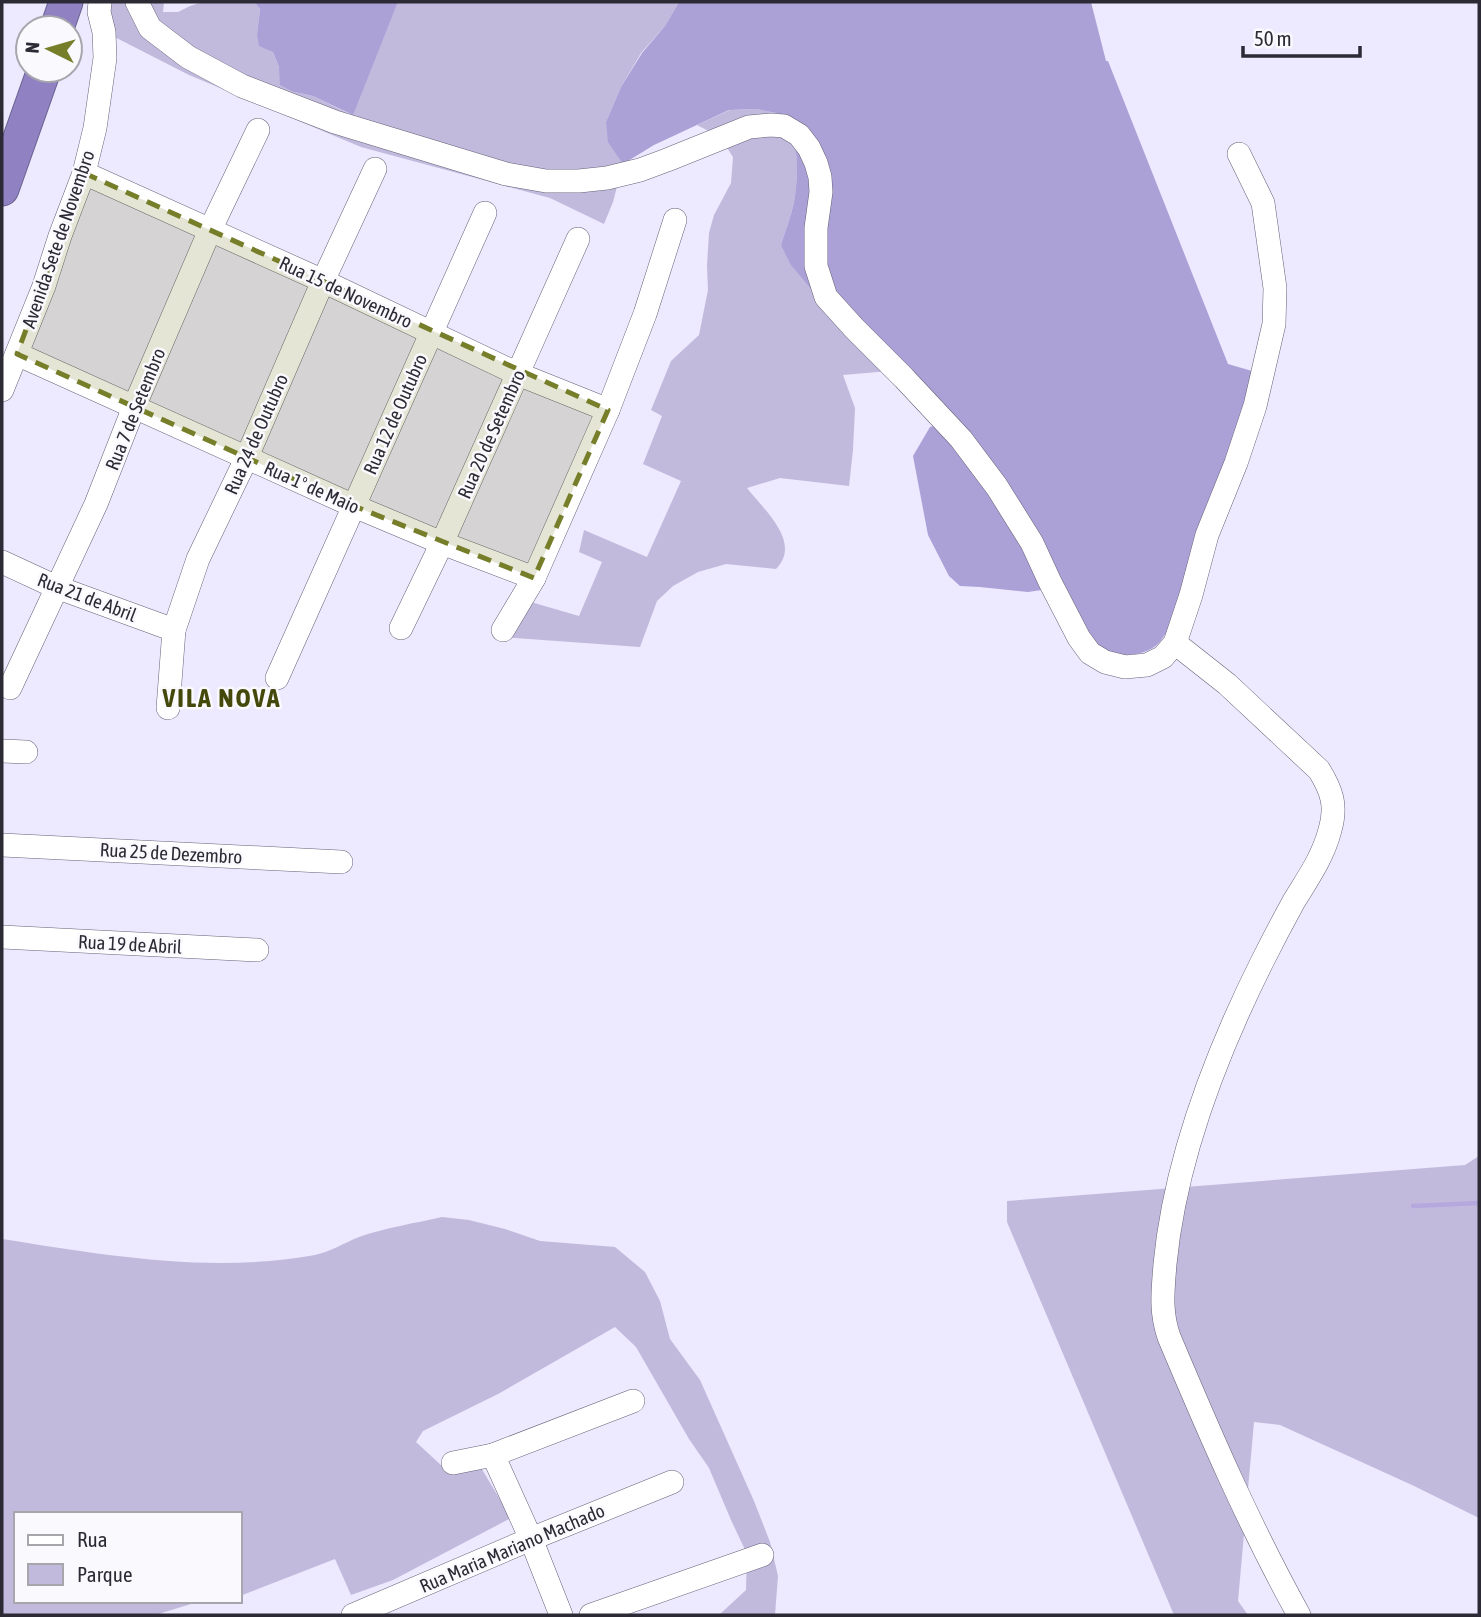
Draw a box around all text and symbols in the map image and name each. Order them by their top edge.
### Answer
north arrow [14,14,84,84]
scale bar [1243,14,1360,58]
text: 50 m [1254,26,1292,50]
text: N [21,41,44,54]
street label: Avenida Sete de Novembro [17,147,99,331]
street label: Rua 15 de Novembro [276,252,416,332]
street label: Rua 7 de Setembro [101,345,170,473]
street label: Rua 12 de Outubro [359,350,431,478]
street label: Rua 20 de Setembro [453,366,529,502]
street label: Rua 24 de Outubro [220,370,292,498]
street label: Rua 1º de Maio [261,456,363,518]
street label: Rua 21 de Abril [34,568,140,626]
district label: VILA NOVA [162,683,281,713]
street label: Rua 25 de Dezembro [99,838,243,868]
street label: Rua 19 de Abril [77,930,183,958]
street label: Rua Maria Mariano Machado [416,1499,608,1597]
legend [14,1512,242,1603]
text: Rua [77,1527,107,1551]
text: Parque [77,1562,132,1586]

